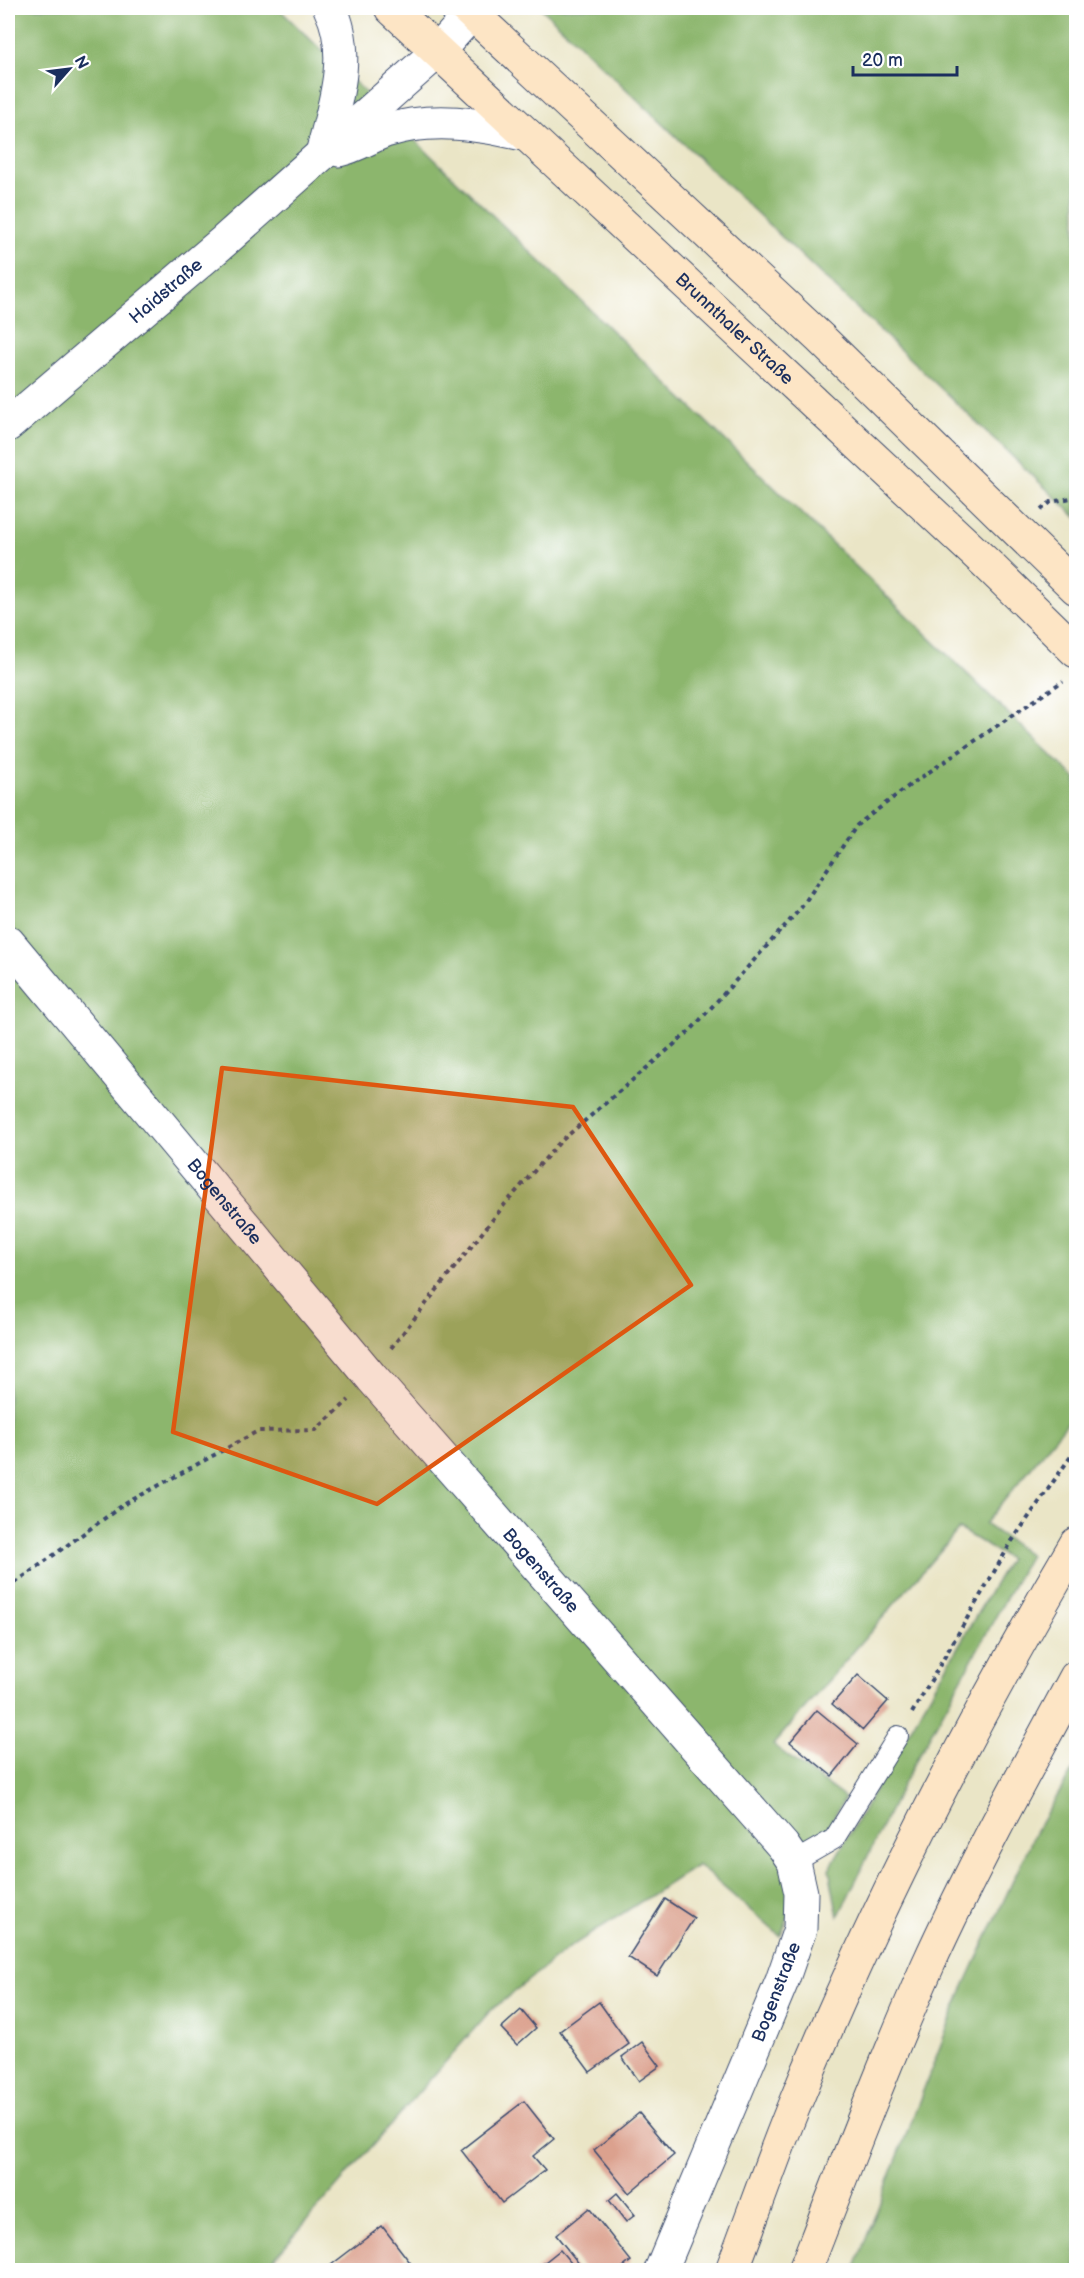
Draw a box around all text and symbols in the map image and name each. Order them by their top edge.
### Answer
north arrow [39,39,99,99]
scale bar [853,39,956,77]
text: 20 m [862,50,903,71]
text: N [70,53,92,72]
street label: Haidstraße [125,254,207,328]
street label: Brunnthaler Straße [671,269,798,389]
street label: Bogenstraße [182,1155,266,1249]
street label: Bogenstraße [498,1524,583,1617]
street label: Bogenstraße [748,1939,805,2045]

